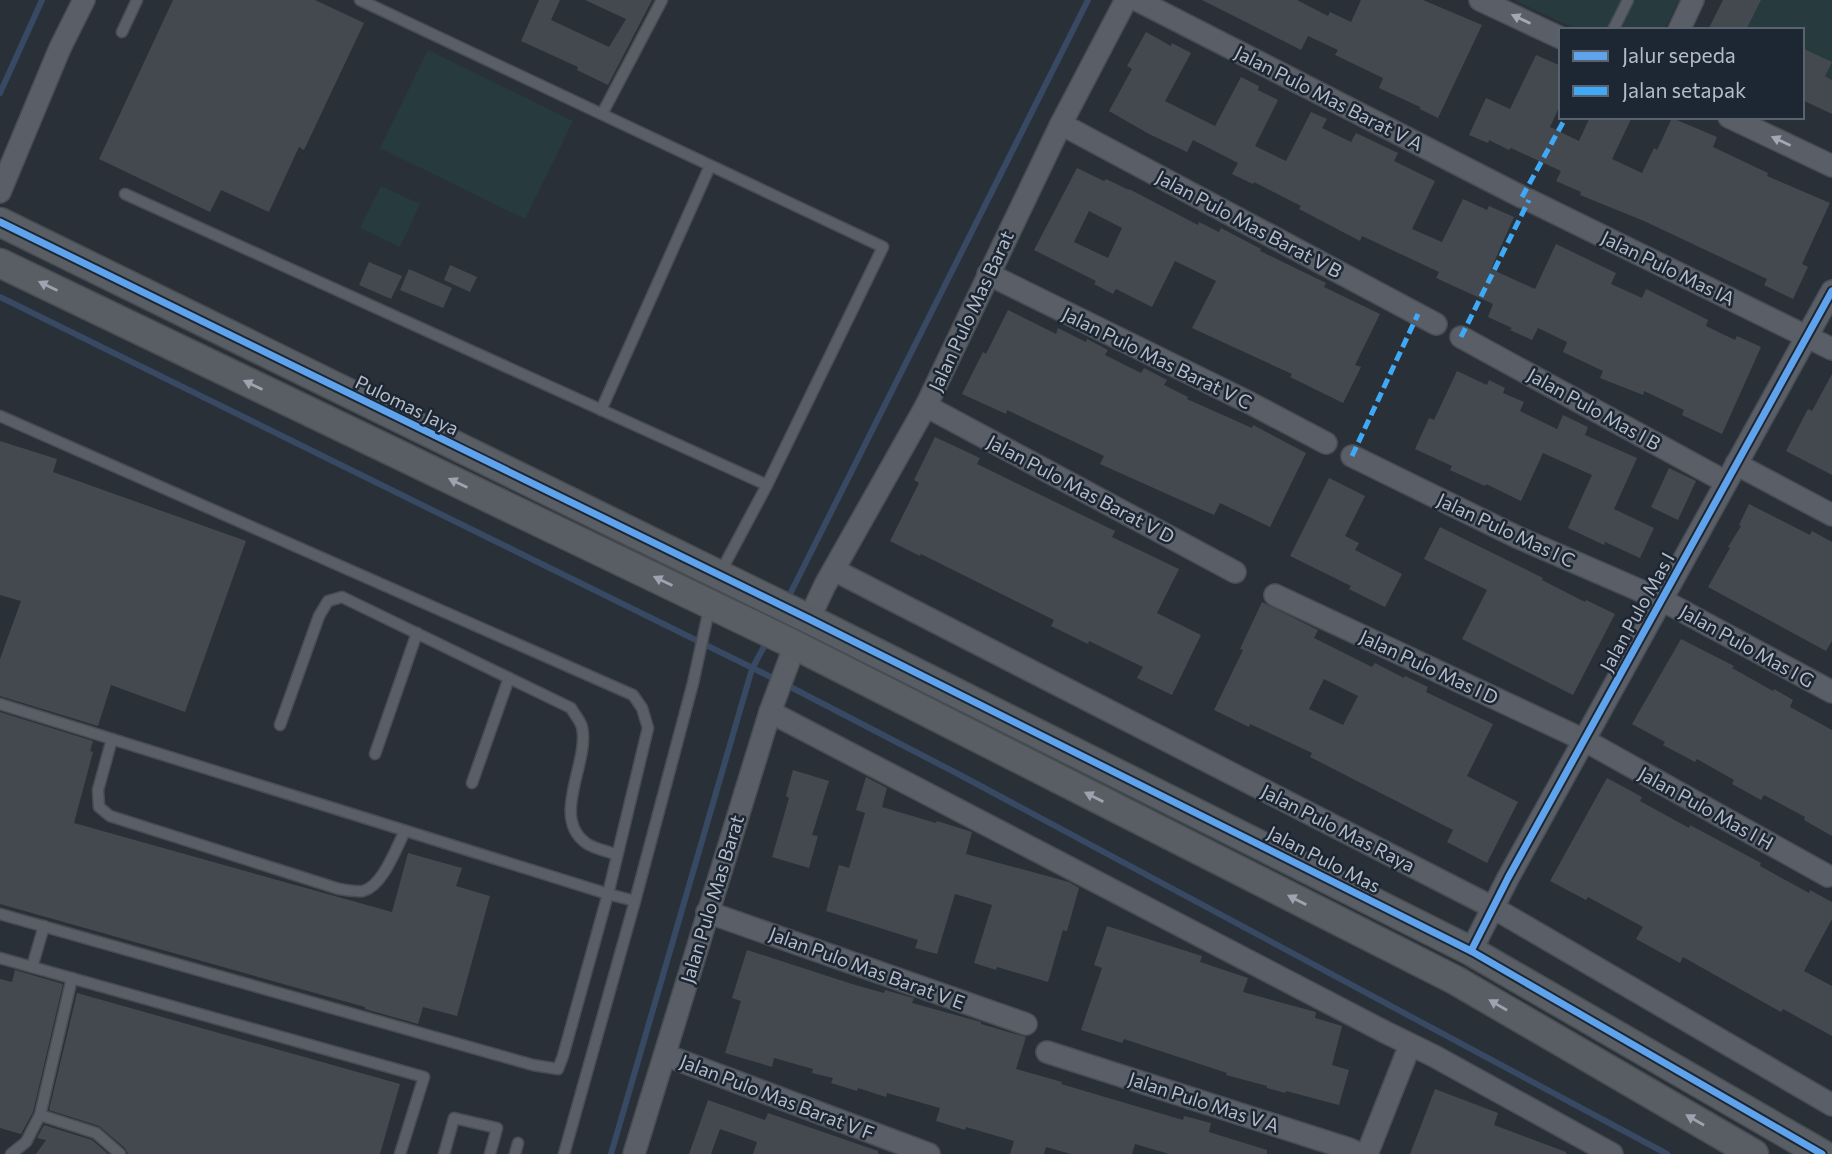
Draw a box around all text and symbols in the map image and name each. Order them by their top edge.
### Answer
one-way arrow [1511,13,1531,25]
legend [1559,28,1804,119]
street label: Jalan Pulo Mas Barat V A [1231,40,1427,155]
text: Jalur sepeda [1622,42,1736,67]
text: Jalan setapak [1622,77,1746,102]
one-way arrow [1771,136,1791,147]
street label: Jalan Pulo Mas Barat V B [1152,165,1346,282]
street label: Jalan Pulo Mas IA [1598,225,1739,310]
street label: Jalan Pulo Mas Barat [923,227,1018,395]
one-way arrow [38,280,58,292]
street label: Jalan Pulo Mas Barat V C [1059,302,1256,413]
street label: Jalan Pulo Mas I B [1524,362,1665,455]
street label: Pulomas Jaya [352,370,463,440]
one-way arrow [243,379,263,390]
street label: Jalan Pulo Mas Barat V D [984,429,1179,548]
one-way arrow [448,477,468,489]
street label: Jalan Pulo Mas I C [1434,488,1579,572]
street label: Jalan Pulo Mas I [1594,548,1679,675]
one-way arrow [653,575,673,587]
street label: Jalan Pulo Mas I G [1676,599,1819,692]
street label: Jalan Pulo Mas I D [1356,624,1502,709]
street label: Jalan Pulo Mas I H [1635,761,1778,854]
street label: Jalan Pulo Mas Raya [1257,779,1419,877]
one-way arrow [1084,791,1104,802]
street label: Jalan Pulo Mas Barat [675,812,748,986]
street label: Jalan Pulo Mas [1264,821,1384,897]
one-way arrow [1287,894,1307,906]
street label: Jalan Pulo Mas Barat V E [766,921,968,1014]
one-way arrow [1489,999,1508,1012]
street label: Jalan Pulo Mas Barat V F [677,1049,877,1144]
street label: Jalan Pulo Mas V A [1126,1066,1282,1137]
one-way arrow [1686,1114,1705,1126]

